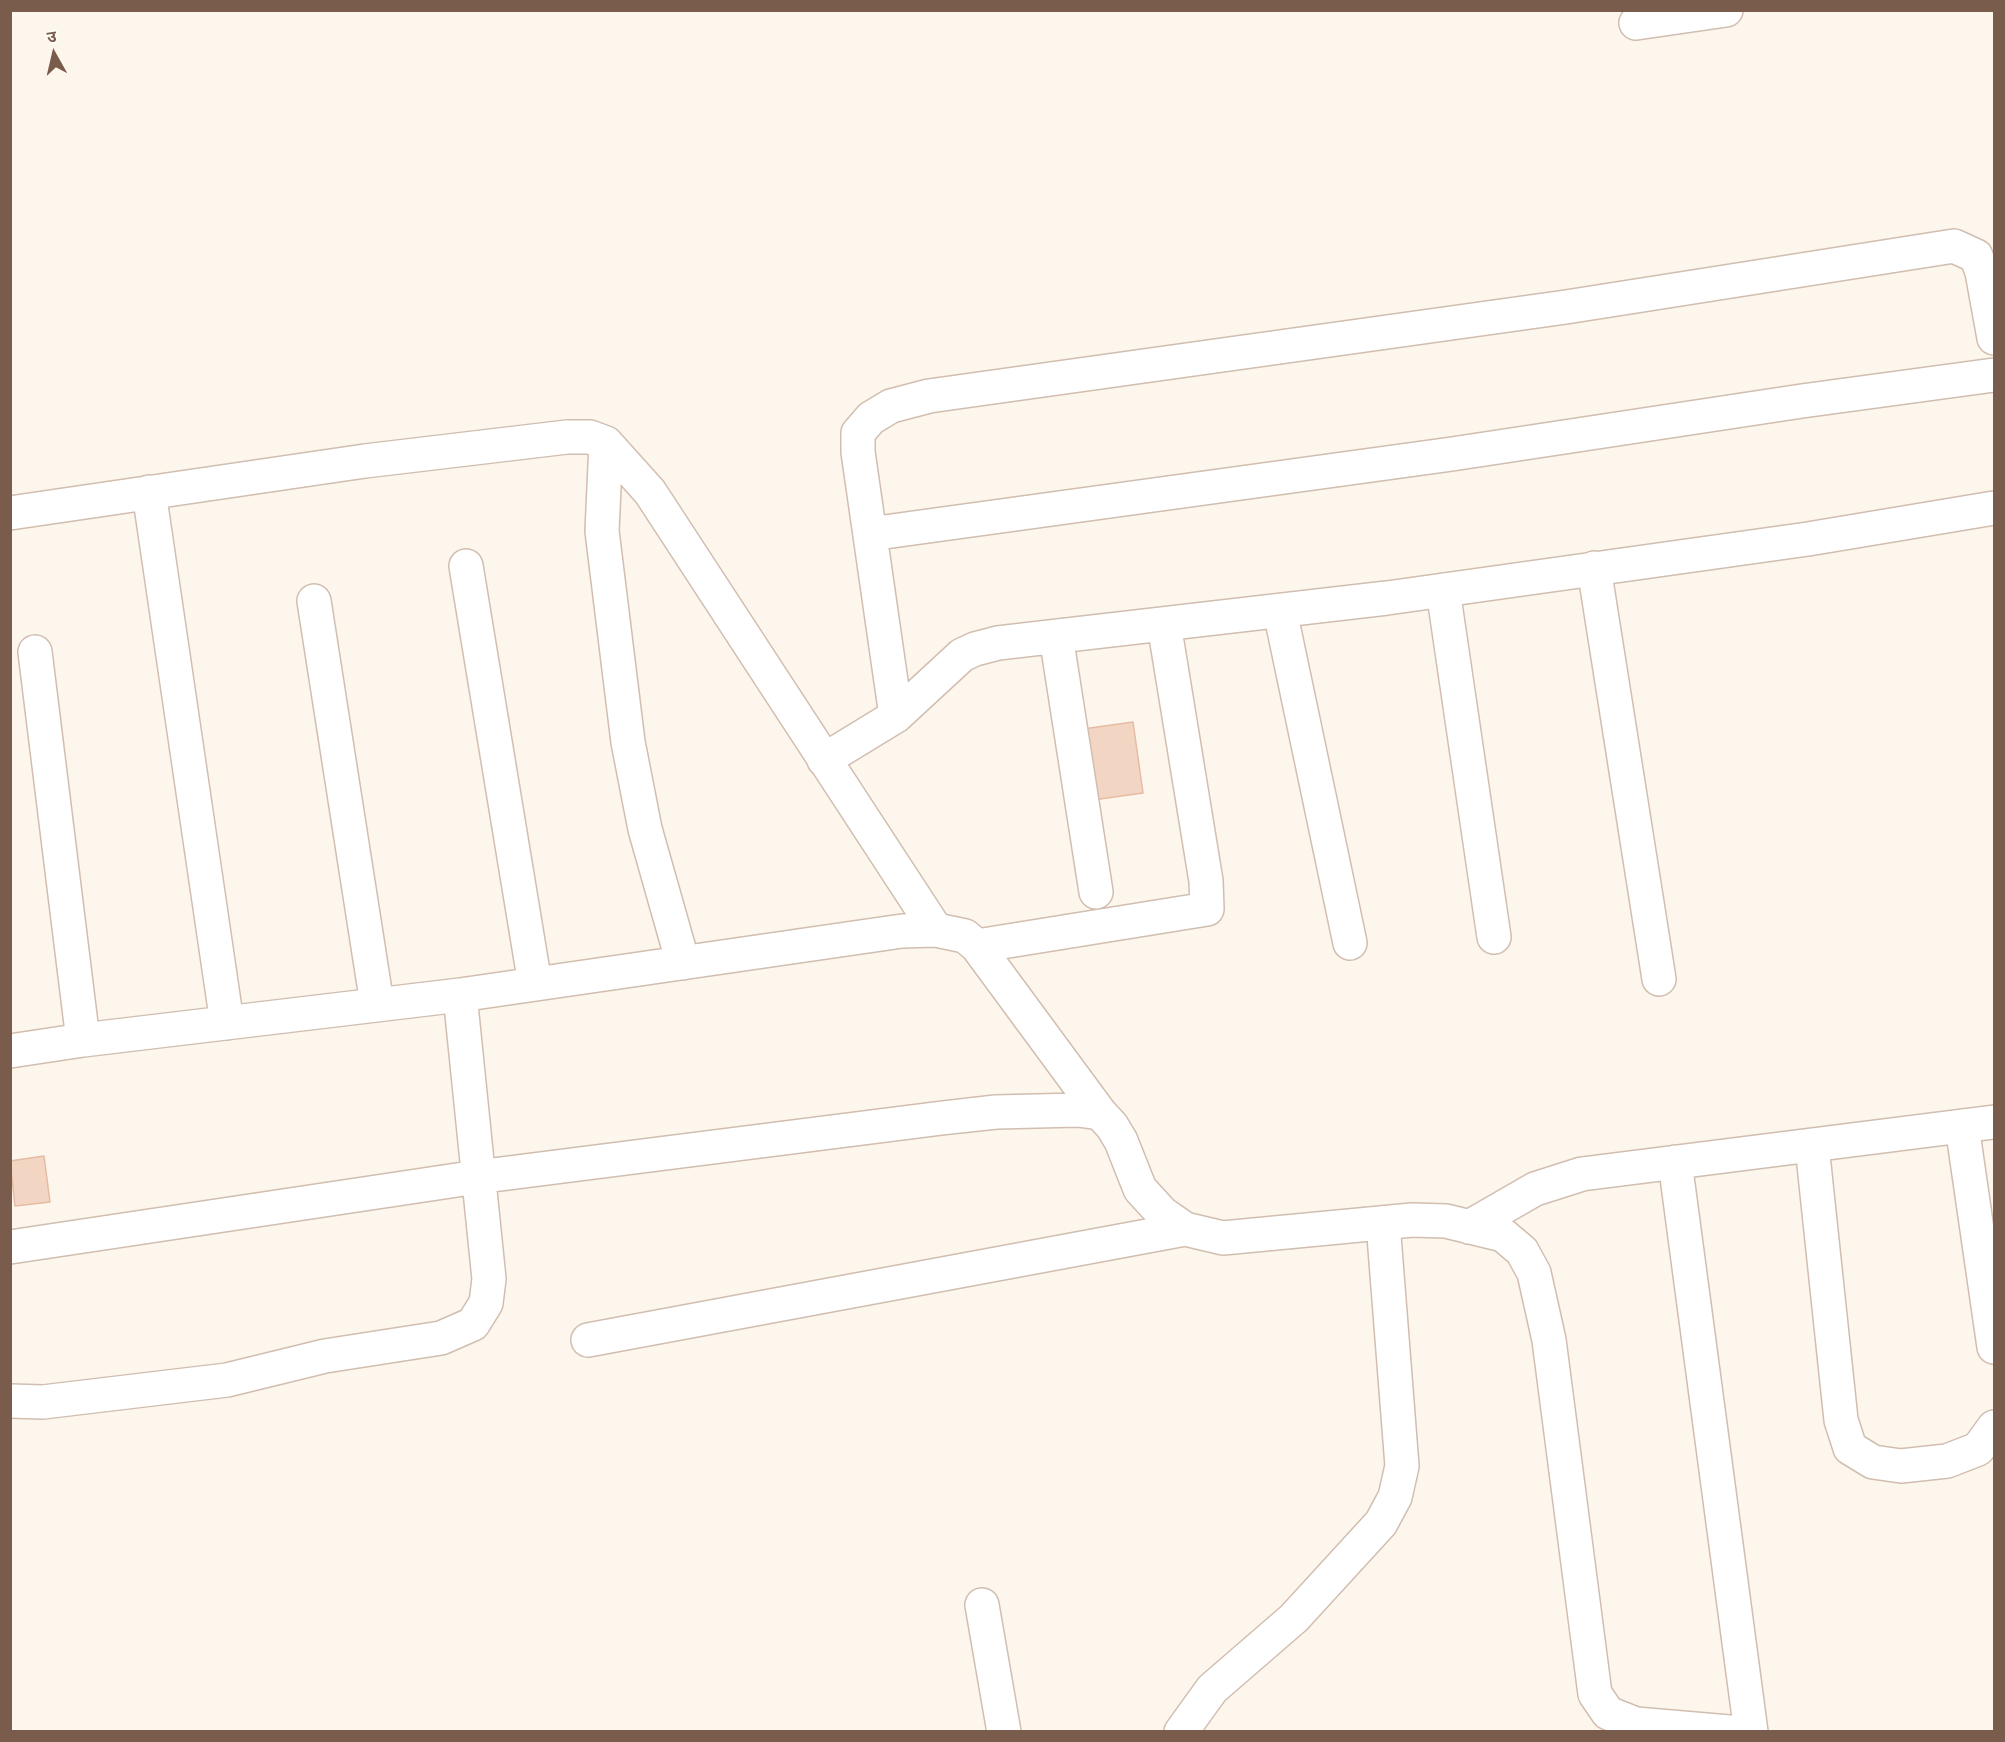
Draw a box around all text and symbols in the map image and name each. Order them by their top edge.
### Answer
north arrow [24,24,84,84]
text: उ [45,26,58,47]

